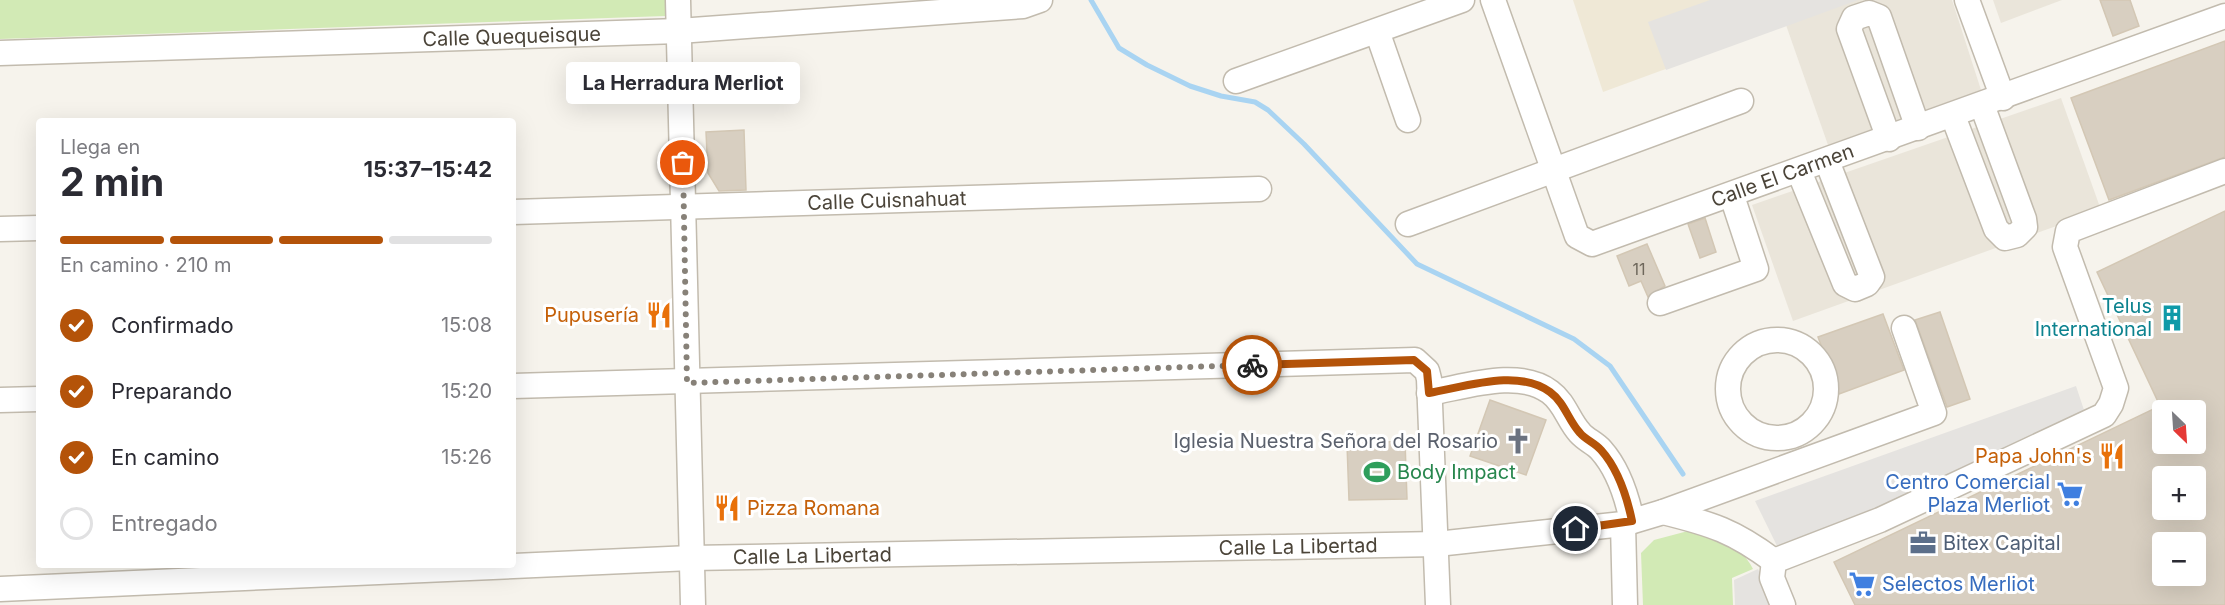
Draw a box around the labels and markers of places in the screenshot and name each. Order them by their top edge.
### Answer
callout: La Herradura Merliot [566,61,800,103]
pin [657,137,708,188]
place label: Telus International [2035,294,2152,341]
restaurant icon: Pupusería [644,300,674,330]
place label: Pupusería [544,303,639,327]
building icon: Telus International [2157,303,2187,333]
church icon: Iglesia Nuestra Señora del Rosario [1503,426,1533,456]
place label: Iglesia Nuestra Señora del Rosario [1173,429,1498,453]
restaurant icon: Papa John's [2097,441,2127,471]
place label: Papa John's [1975,444,2092,468]
sports icon: Body Impact [1362,457,1392,487]
place label: Body Impact [1397,460,1516,484]
place label: Centro Comercial Plaza Merliot [1885,470,2050,517]
supermarket icon: Centro Comercial Plaza Merliot [2055,479,2085,509]
restaurant icon: Pizza Romana [712,493,742,523]
place label: Pizza Romana [747,496,880,520]
pin [1550,503,1601,554]
office icon: Bitex Capital [1908,528,1938,558]
place label: Bitex Capital [1943,531,2061,555]
supermarket icon: Selectos Merliot [1847,569,1877,599]
place label: Selectos Merliot [1882,572,2035,596]

